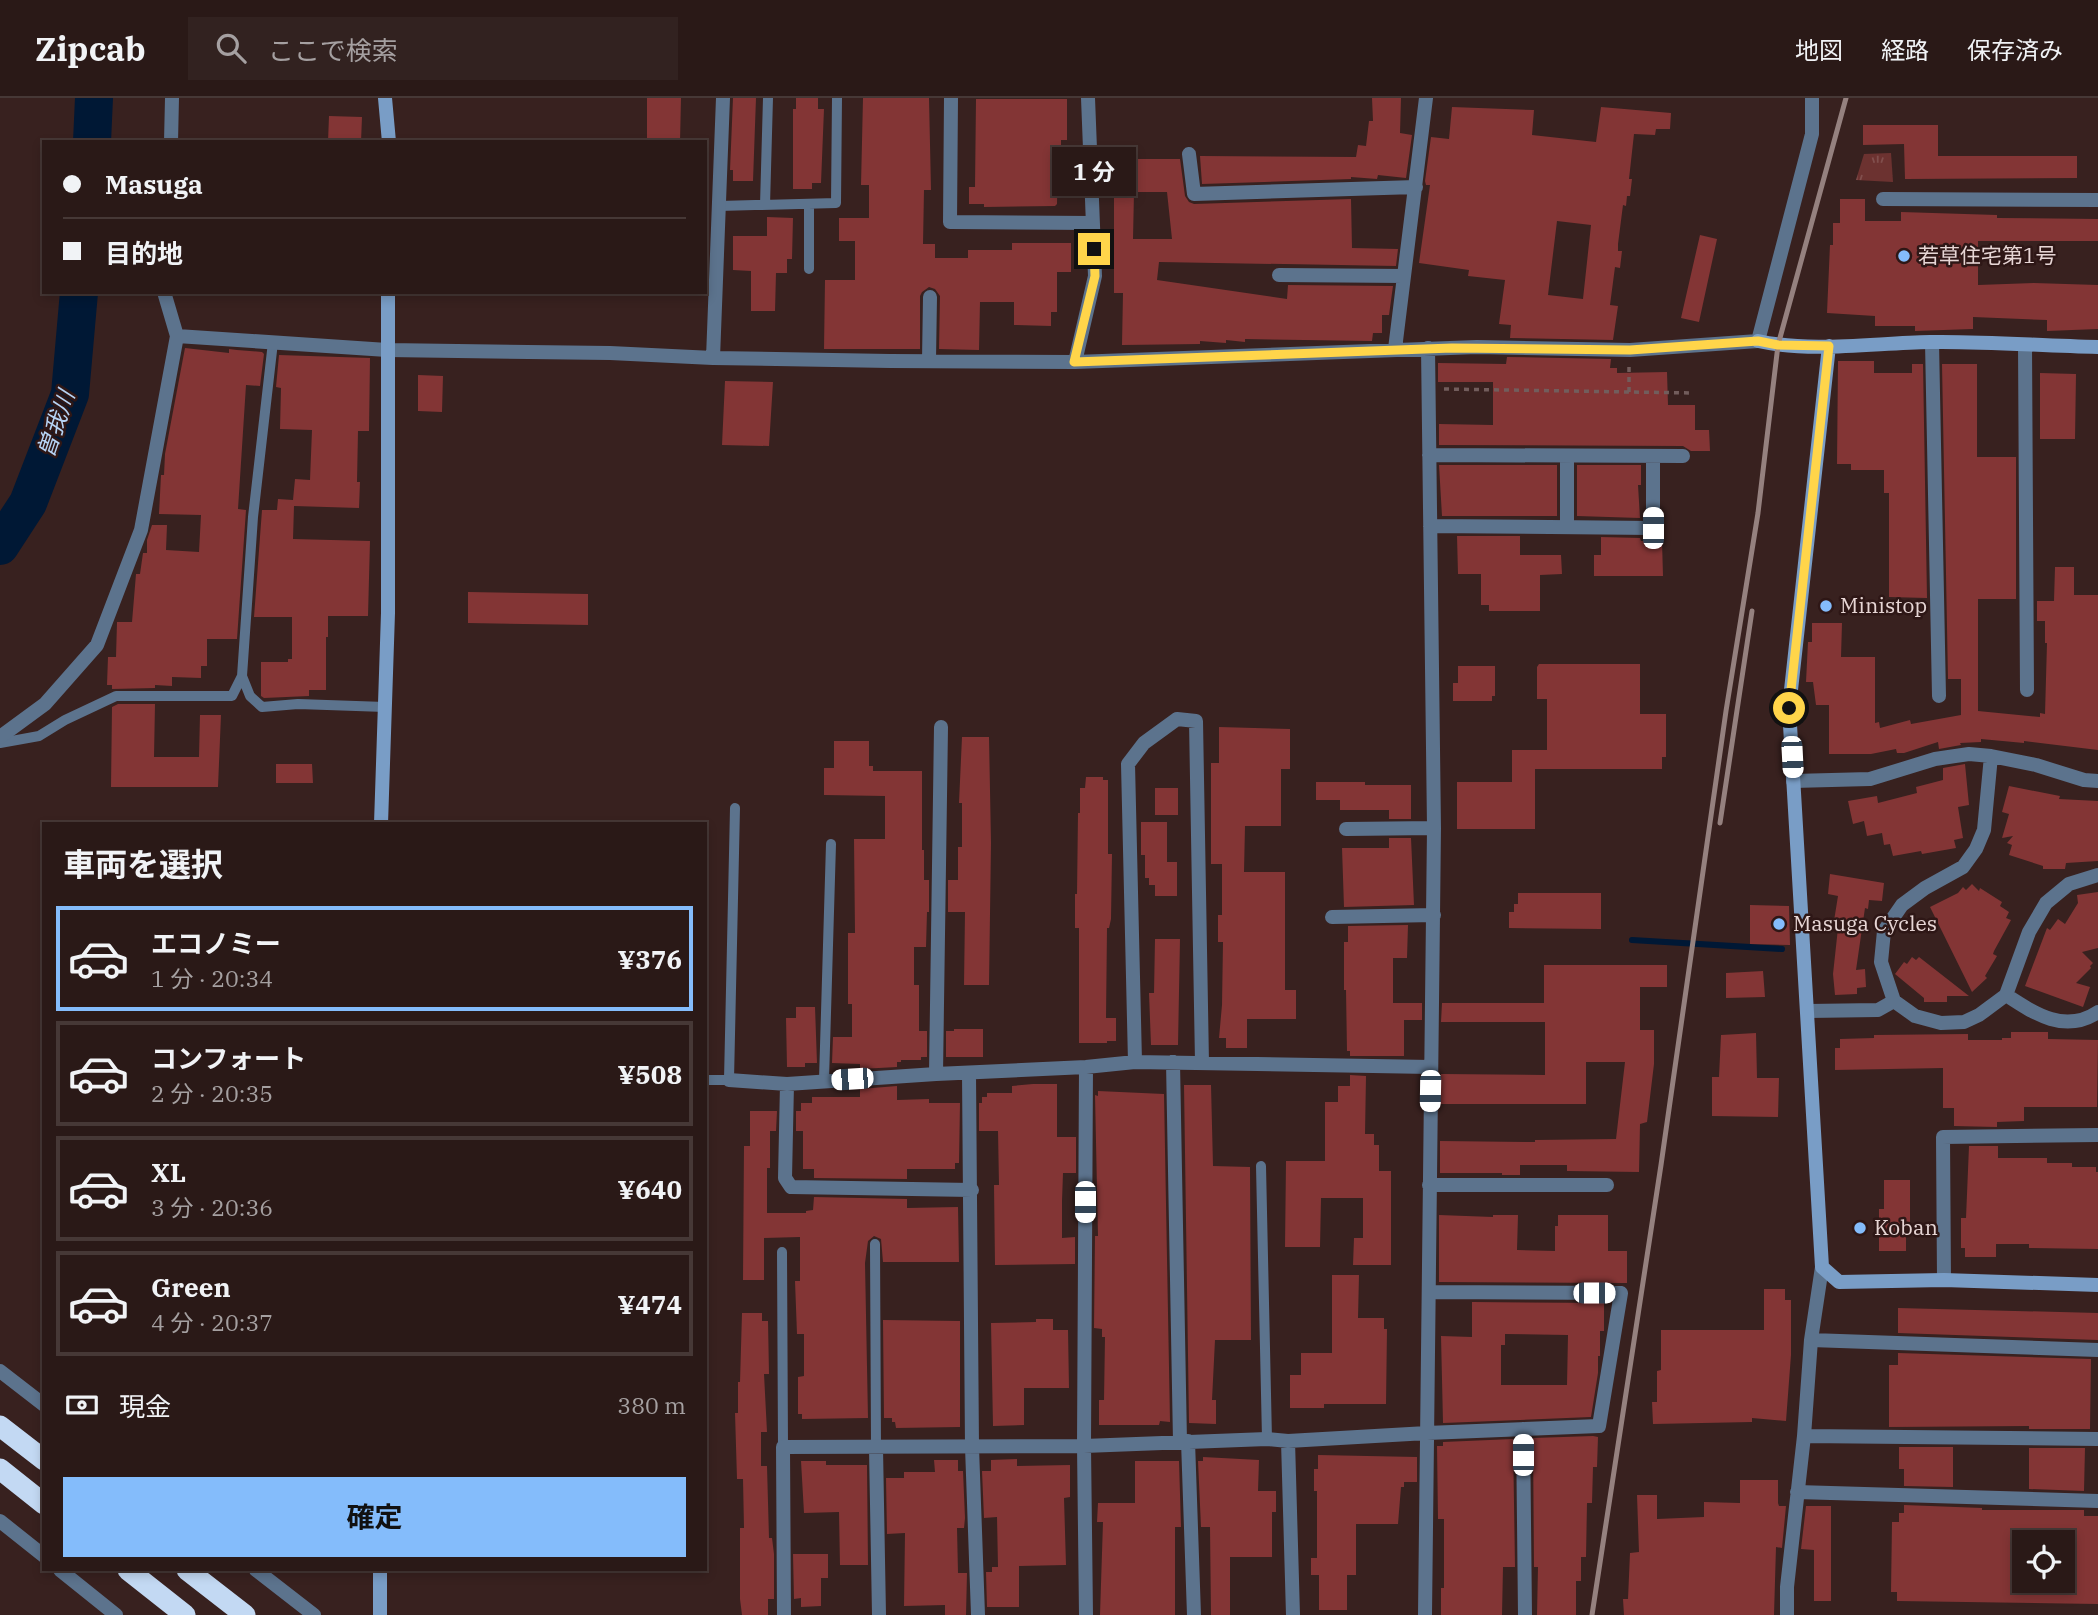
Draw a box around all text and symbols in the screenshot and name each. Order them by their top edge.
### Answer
search box [188,17,678,80]
text: Zipcab [35,27,146,70]
icon: search [212,29,250,67]
text: ここで検索 [268,33,398,67]
text: 地図 [1795,34,1843,66]
text: 経路 [1881,34,1929,66]
text: 保存済み [1967,34,2063,66]
callout: 1 分 [1052,148,1136,197]
text: 1 分 [1073,156,1115,186]
text: Masuga [105,167,203,201]
route end [1078,233,1110,265]
text: 目的地 [105,236,183,270]
place label: 若草住宅第1号 [1918,241,2057,269]
marker: 若草住宅第1号 [1896,248,1912,264]
water label: 曽我川 [30,383,81,461]
car [1643,507,1664,549]
place label: Ministop [1840,591,1927,619]
marker: Ministop [1818,598,1834,614]
route start [1773,692,1805,724]
car [1781,735,1804,779]
text: 車両を選択 [63,843,223,885]
place label: Masuga Cycles [1793,909,1937,937]
marker: Masuga Cycles [1771,916,1787,932]
text: エコノミー [151,926,281,960]
icon: car [67,927,130,990]
text: ¥376 [617,942,682,976]
text: 1 分 · 20:34 [151,963,273,993]
text: コンフォート [151,1041,306,1075]
icon: car [67,1042,130,1105]
text: ¥508 [617,1057,682,1091]
car [831,1067,874,1091]
car [1420,1070,1441,1112]
text: 2 分 · 20:35 [151,1078,273,1108]
text: XL [151,1155,186,1189]
icon: car [67,1157,130,1220]
text: ¥640 [617,1172,682,1206]
car [1075,1181,1096,1223]
text: 3 分 · 20:36 [151,1192,273,1222]
place label: Koban [1874,1213,1938,1241]
marker: Koban [1852,1220,1868,1236]
text: Green [151,1270,231,1304]
icon: car [67,1272,130,1335]
car [1574,1283,1616,1304]
text: ¥474 [617,1287,682,1321]
text: 4 分 · 20:37 [151,1307,273,1337]
icon: cash [63,1386,101,1424]
text: 現金 [119,1389,171,1423]
text: 380 m [617,1390,686,1420]
car [1513,1434,1534,1476]
button: 確定 [63,1477,686,1557]
map controls [2012,1530,2075,1593]
button: locate [2012,1530,2075,1593]

